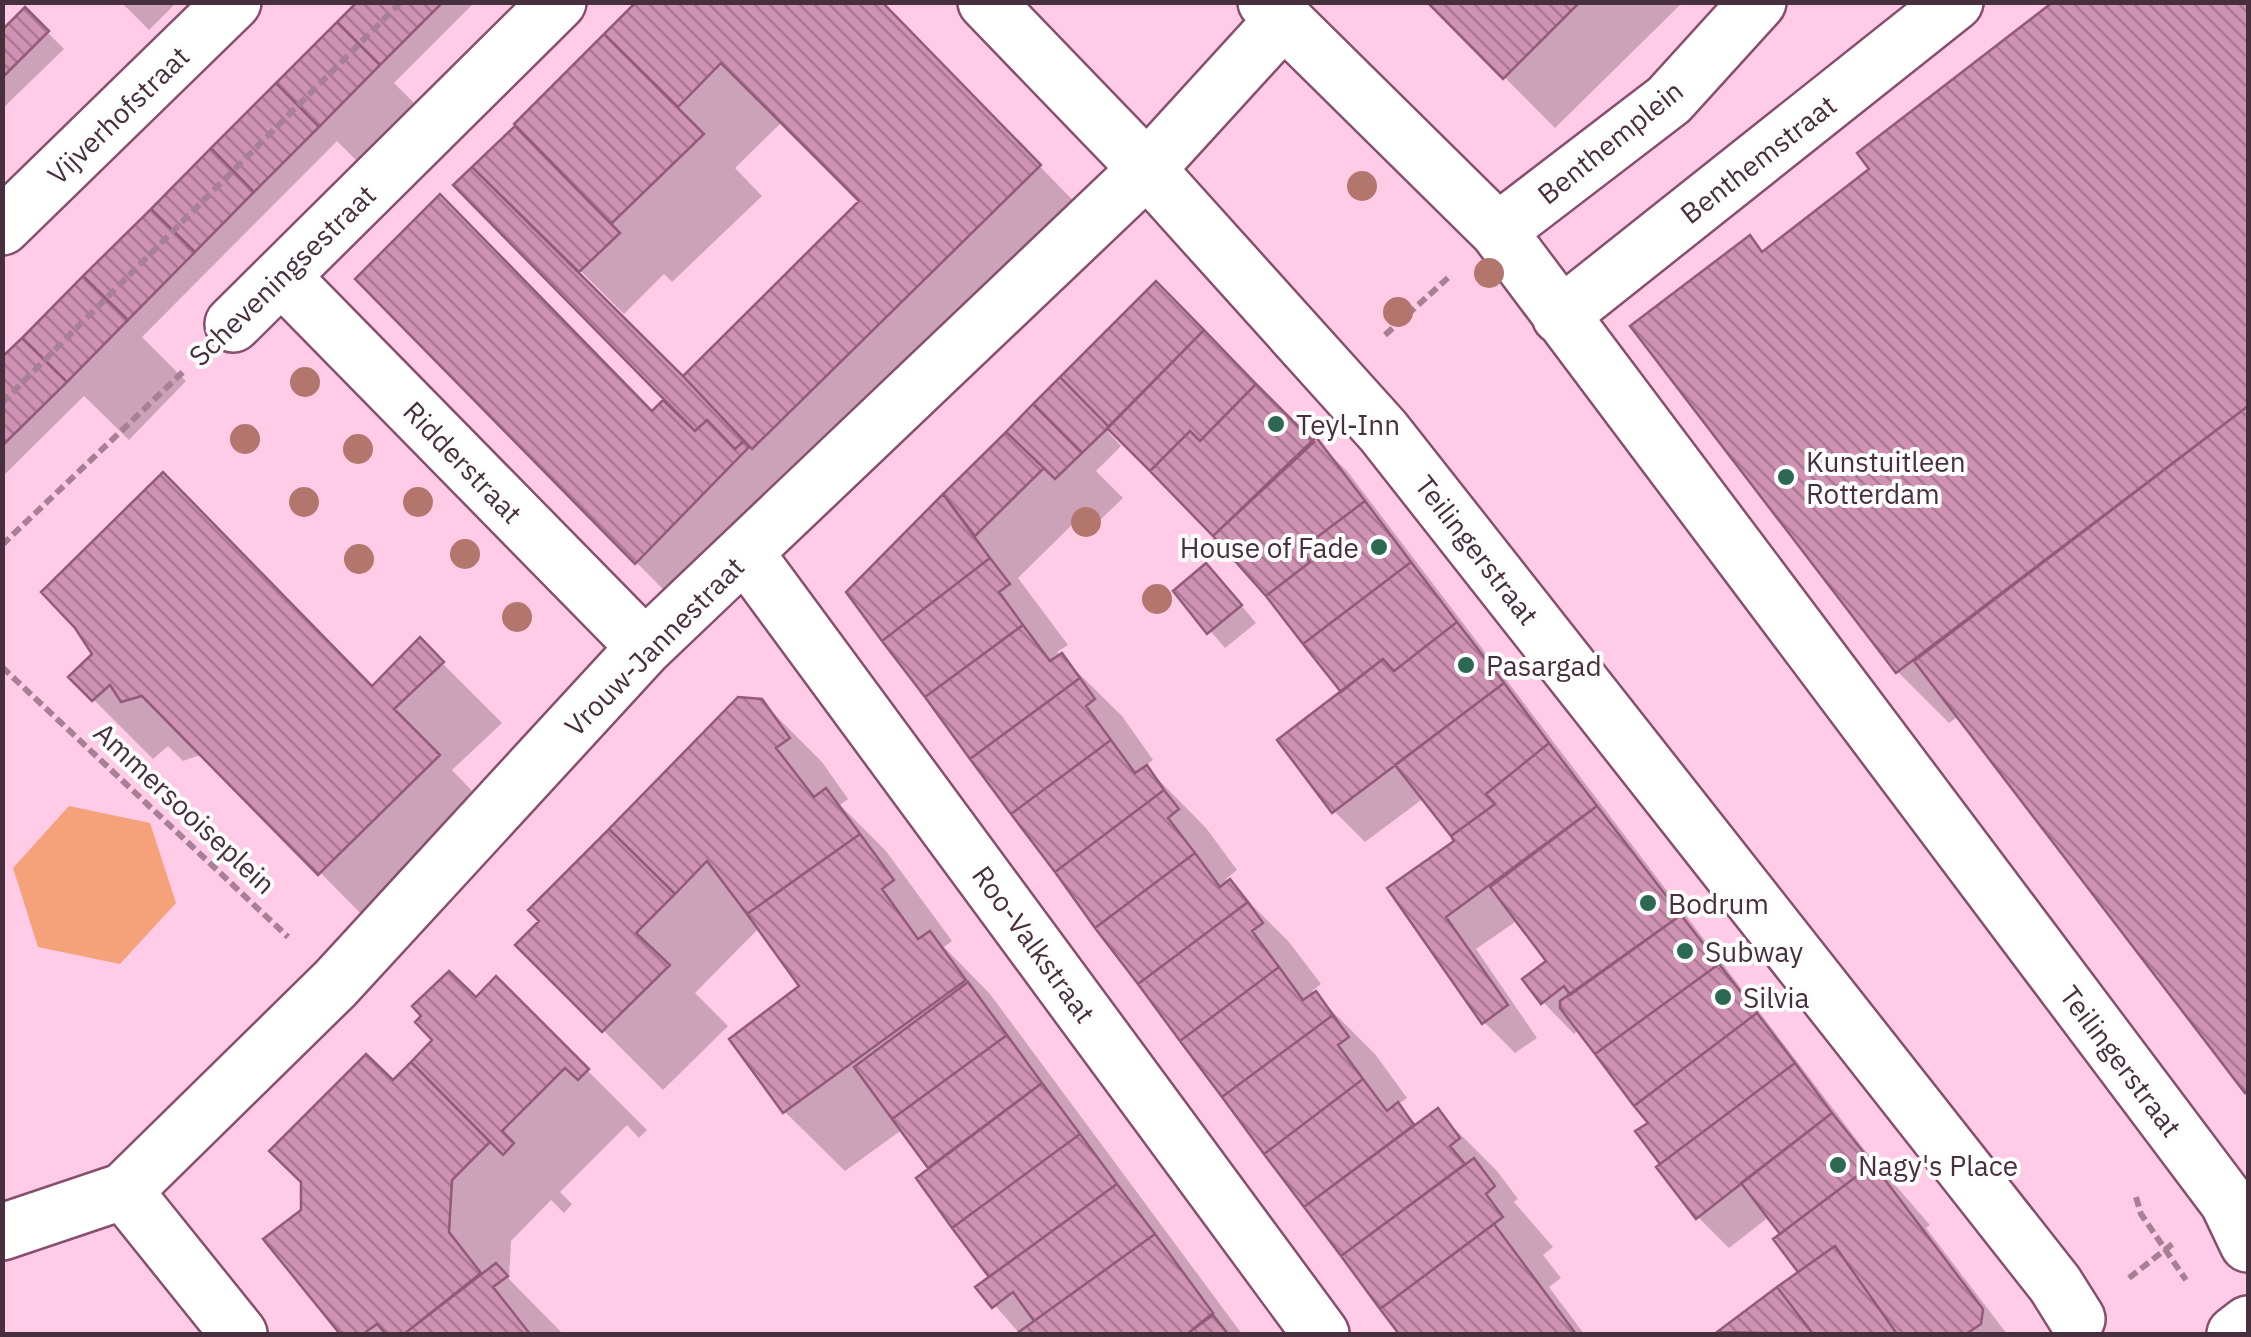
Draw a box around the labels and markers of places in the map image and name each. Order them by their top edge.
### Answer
place label: Teyl-Inn [1296,406,1400,443]
marker: Teyl-Inn [1265,413,1287,435]
place label: Kunstuitleen Rotterdam [1806,443,1966,512]
marker: Kunstuitleen Rotterdam [1775,466,1797,488]
place label: House of Fade [1180,529,1359,566]
marker: House of Fade [1368,536,1390,558]
place label: Pasargad [1486,647,1602,684]
marker: Pasargad [1455,654,1477,676]
place label: Bodrum [1668,885,1769,922]
marker: Bodrum [1637,892,1659,914]
place label: Subway [1705,933,1803,970]
marker: Subway [1674,940,1696,962]
place label: Silvia [1743,979,1809,1016]
marker: Silvia [1712,986,1734,1008]
place label: Nagy's Place [1858,1147,2018,1184]
marker: Nagy's Place [1827,1154,1849,1176]

